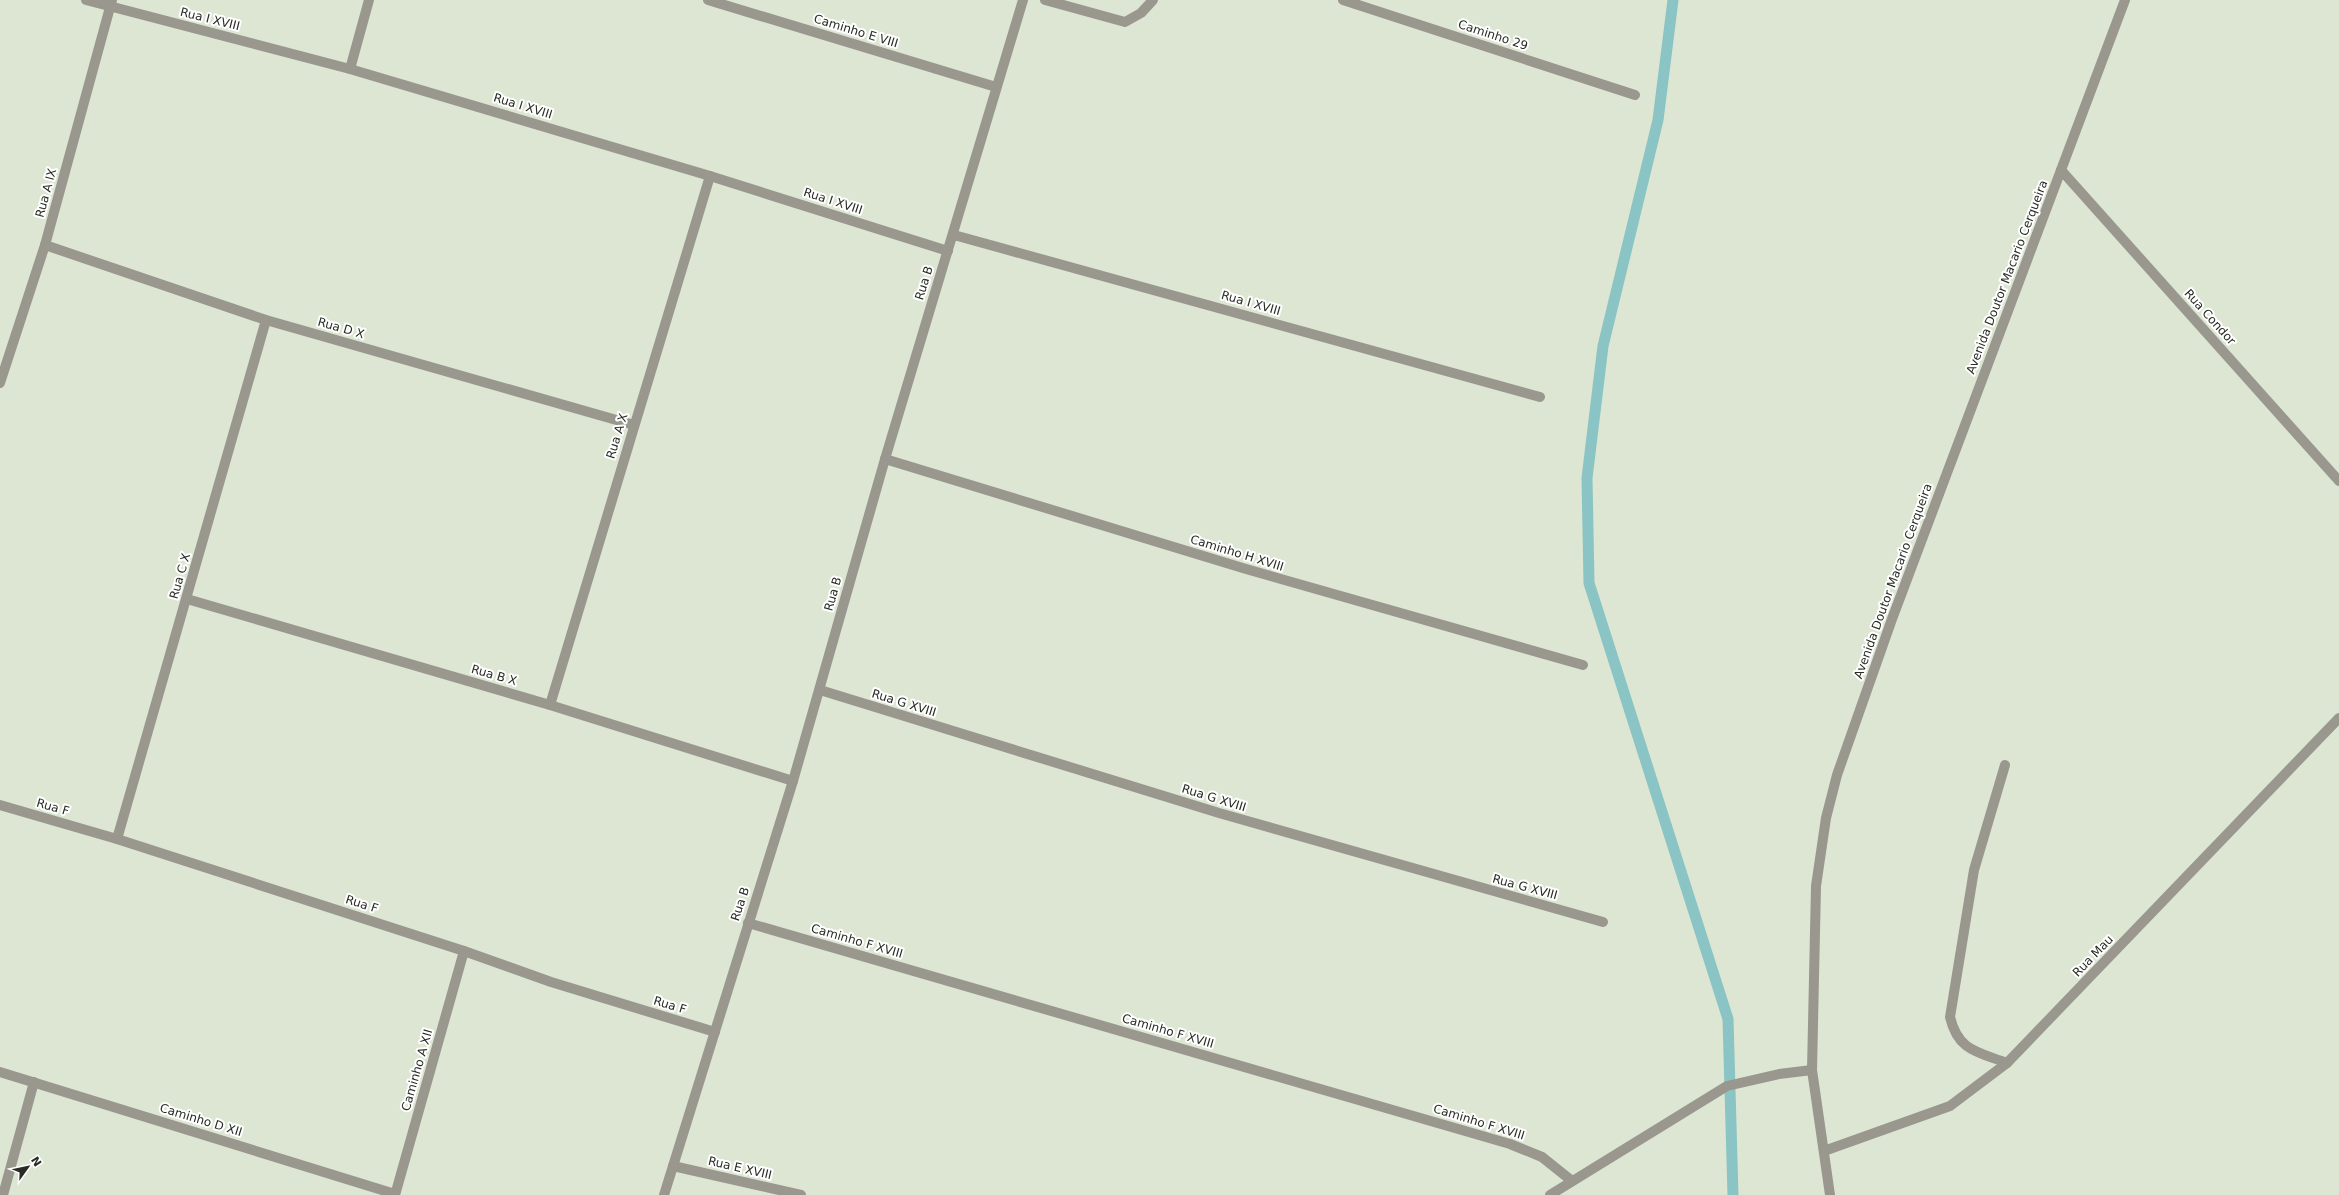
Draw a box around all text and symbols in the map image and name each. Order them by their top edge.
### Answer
street label: Rua I XVIII [179,5,241,33]
street label: Caminho E VIII [812,12,900,50]
street label: Caminho 29 [1456,17,1530,53]
street label: Rua I XVIII [492,90,554,122]
street label: Rua A IX [33,167,59,219]
street label: Avenida Doutor Macario Cerqueira [1963,178,2051,376]
street label: Rua I XVIII [802,185,864,217]
street label: Rua B [912,264,936,302]
street label: Rua Condor [2181,286,2239,348]
street label: Rua I XVIII [1220,288,1282,318]
street label: Rua D X [316,315,366,341]
street label: Rua A X [603,412,631,460]
street label: Avenida Doutor Macario Cerqueira [1851,482,1935,680]
street label: Caminho H XVIII [1189,532,1285,574]
street label: Rua C X [167,551,193,601]
street label: Rua B [821,575,845,613]
street label: Rua B X [470,662,518,688]
street label: Rua G XVIII [870,687,938,719]
street label: Rua G XVIII [1180,782,1248,814]
street label: Rua F [35,796,71,818]
street label: Rua G XVIII [1491,872,1559,902]
street label: Rua B [728,885,752,923]
street label: Rua F [344,892,380,916]
street label: Caminho F XVIII [809,921,905,961]
street label: Rua Mau [2070,932,2116,980]
street label: Rua F [652,993,688,1017]
street label: Caminho F XVIII [1120,1011,1216,1051]
street label: Caminho A XII [399,1027,435,1113]
street label: Caminho D XII [158,1101,244,1139]
street label: Caminho F XVIII [1432,1101,1526,1143]
north arrow [8,1147,48,1187]
text: N [28,1154,44,1169]
street label: Rua E XVIII [707,1154,773,1182]

